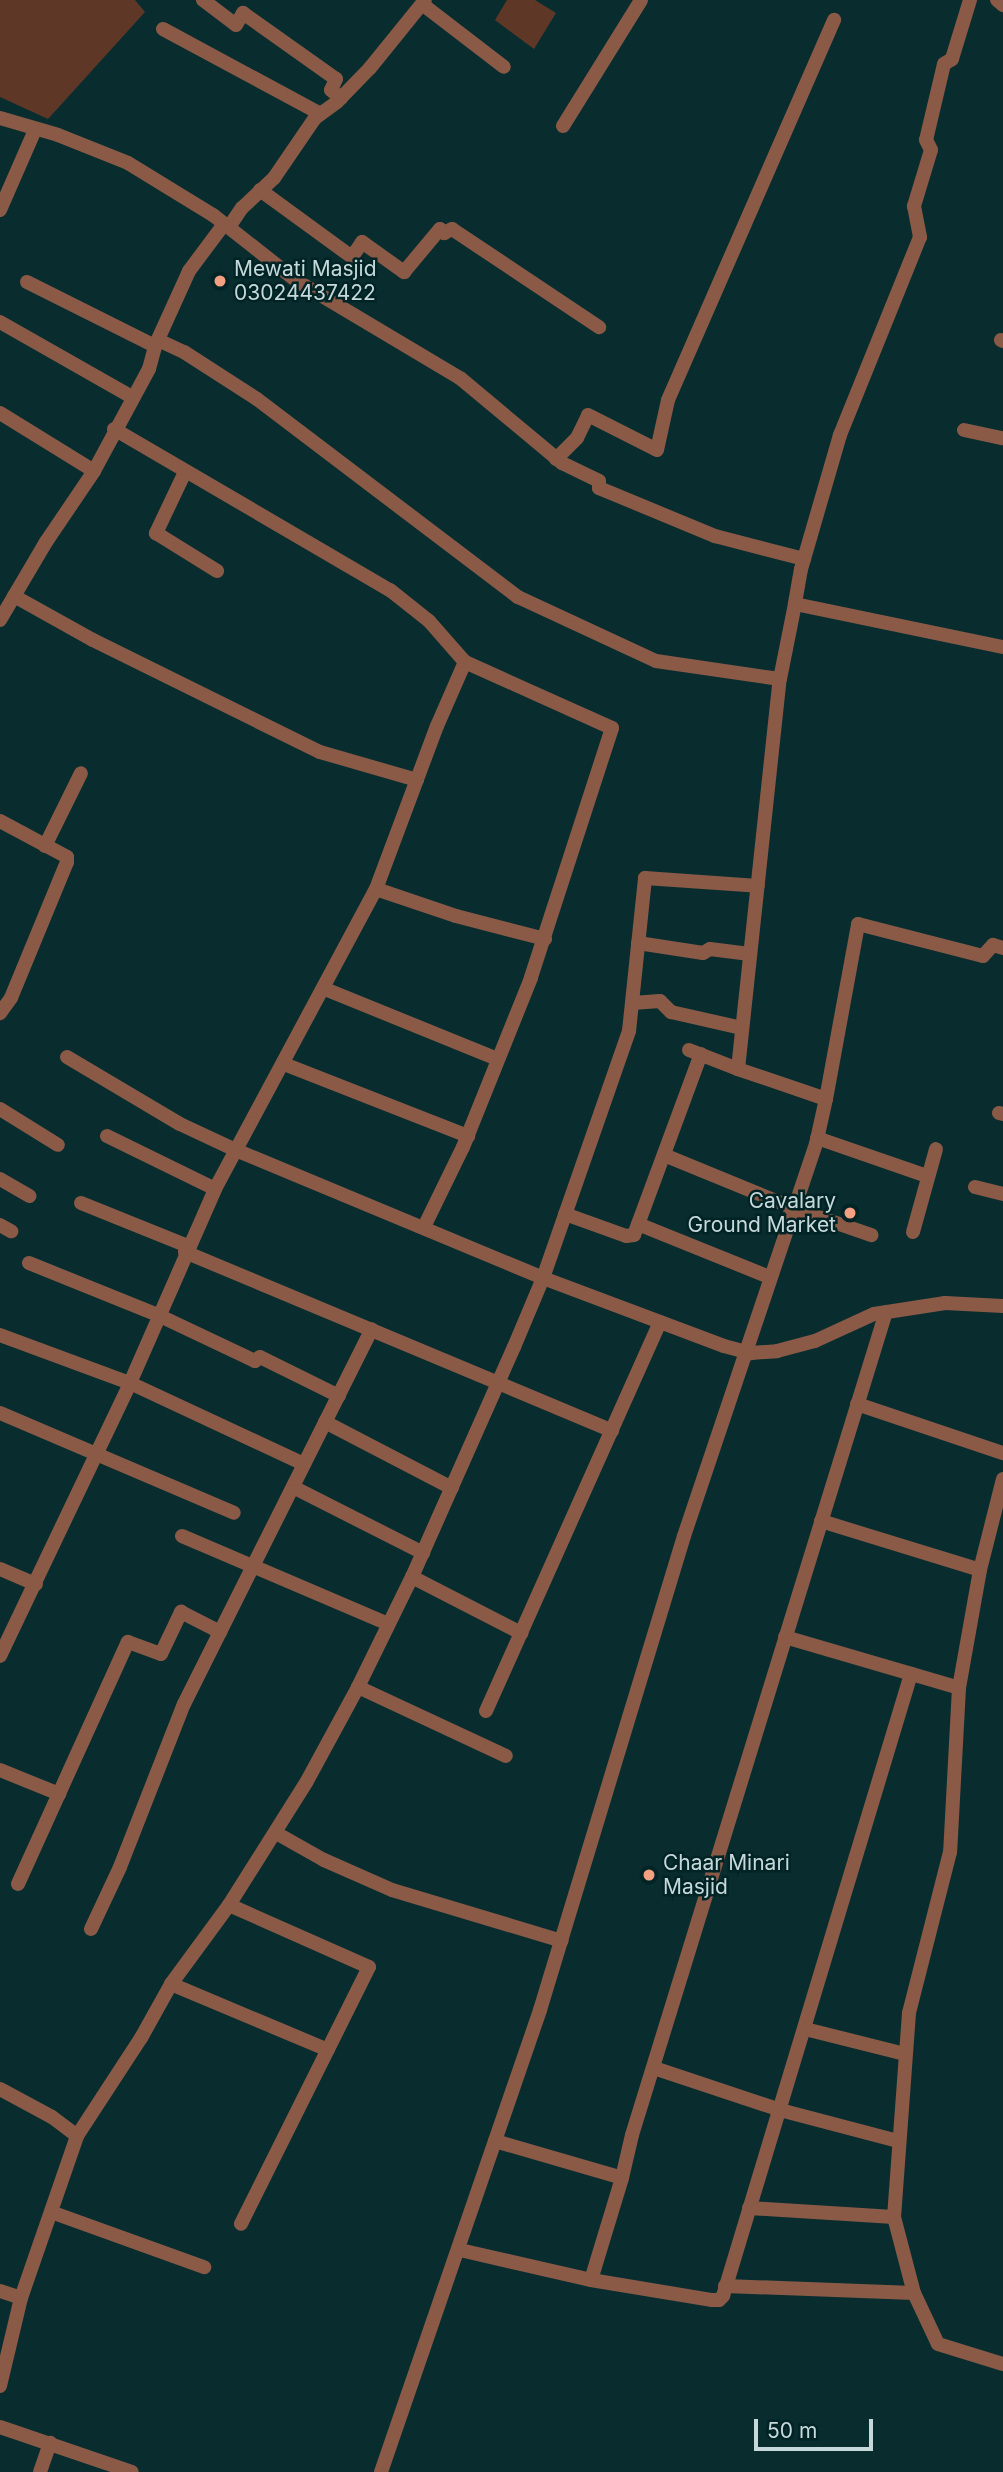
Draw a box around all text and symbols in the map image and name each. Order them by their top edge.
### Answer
place label: Mewati Masjid 03024437422 [234,256,377,306]
marker: Mewati Masjid 03024437422 [212,273,228,289]
place label: Cavalary Ground Market [687,1188,836,1238]
marker: Cavalary Ground Market [842,1205,858,1221]
place label: Chaar Minari Masjid [663,1850,790,1900]
marker: Chaar Minari Masjid [641,1867,657,1883]
scale bar [758,2406,877,2450]
text: 50 m [767,2418,817,2443]

